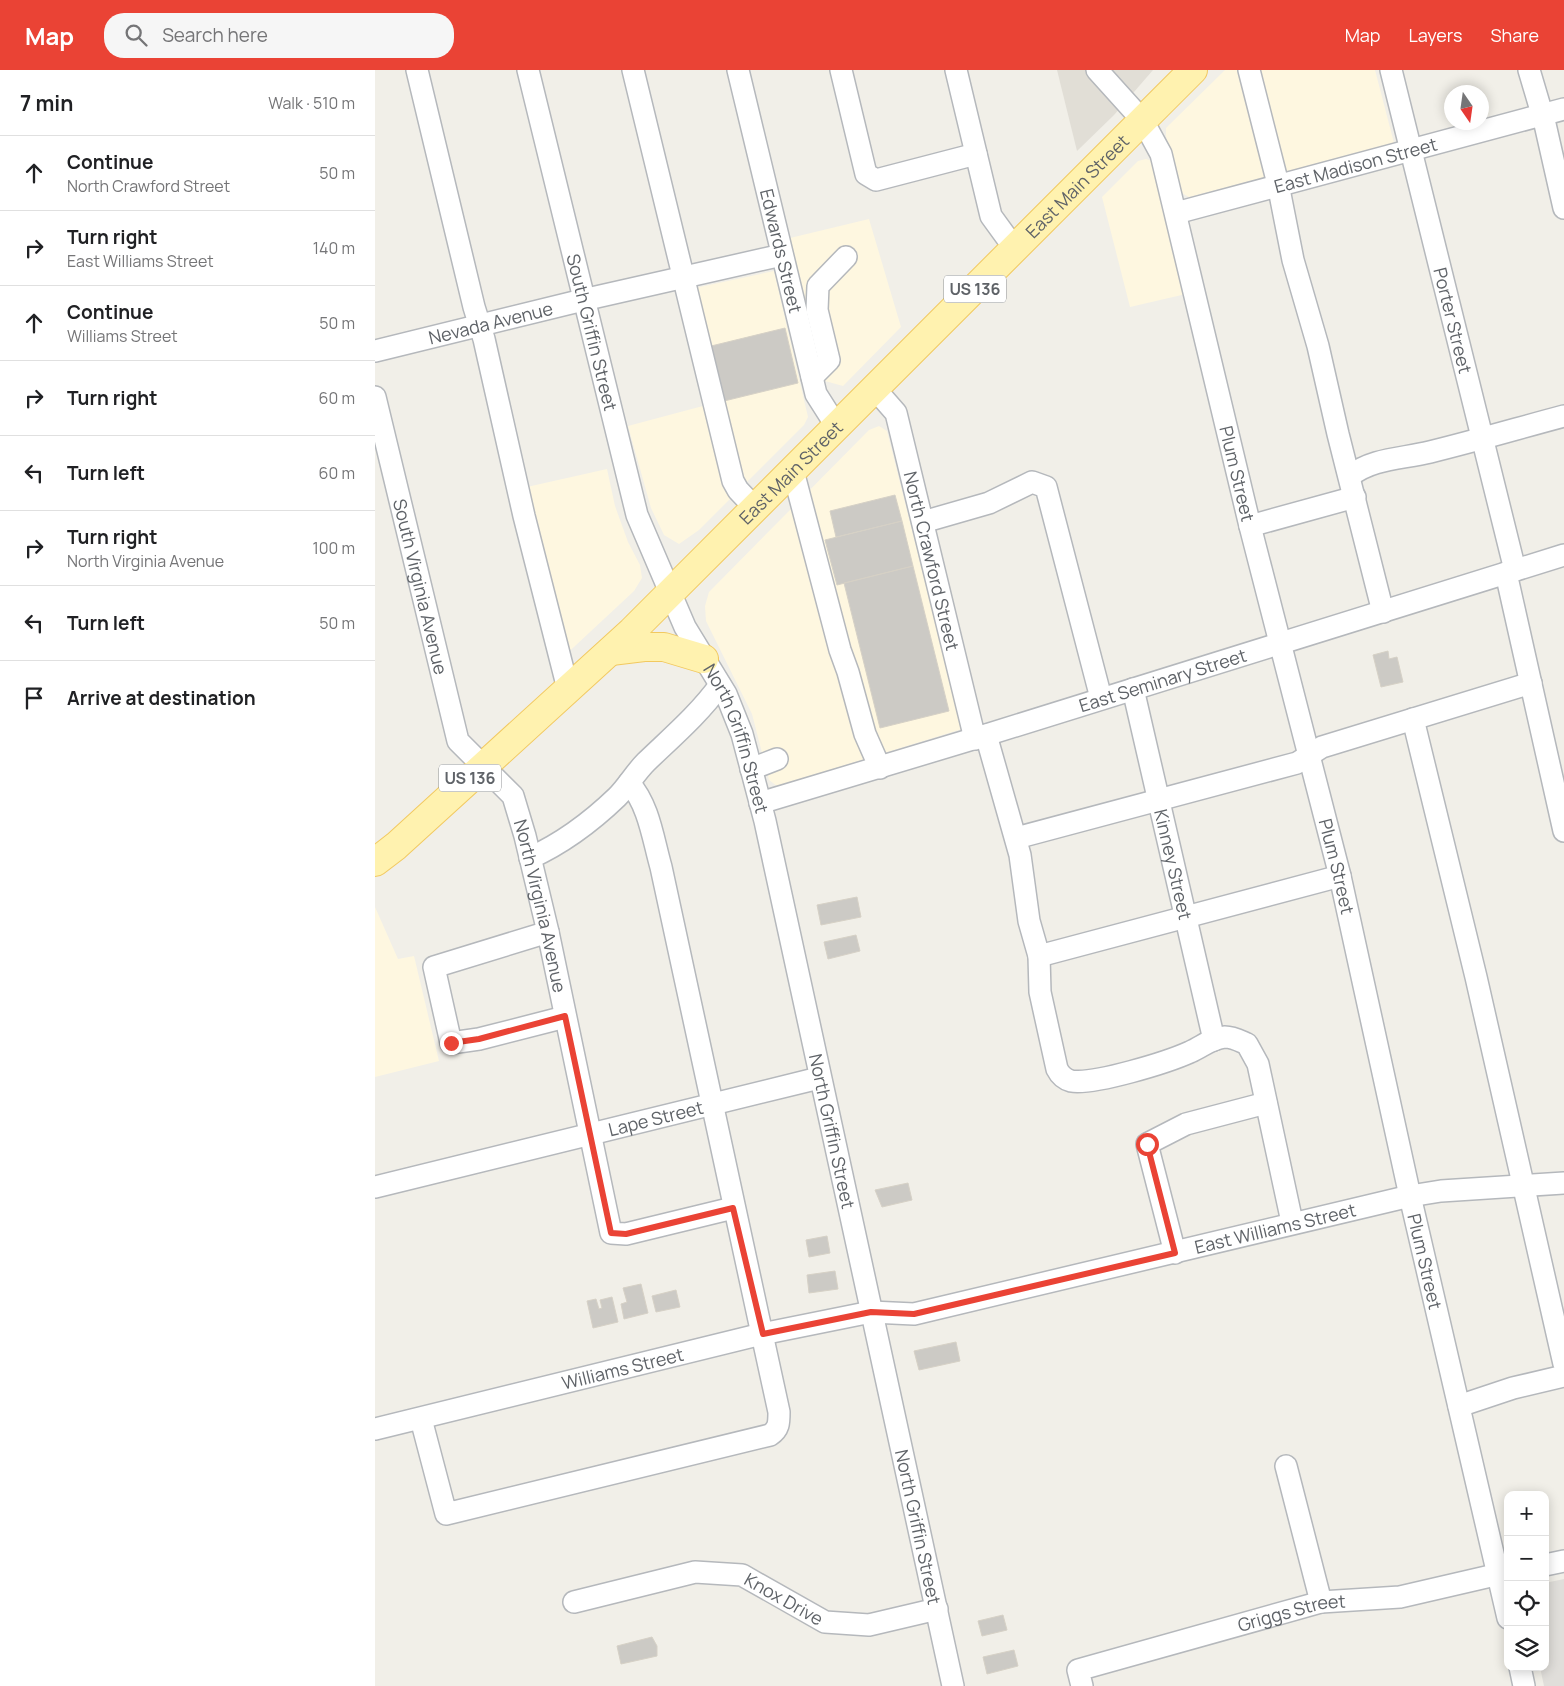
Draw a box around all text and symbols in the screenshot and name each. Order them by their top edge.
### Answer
search box [104,13,454,58]
text: Map [25,19,74,52]
icon: search [122,21,150,49]
text: Search here [162,22,268,48]
text: Map [1345,23,1380,47]
text: Layers [1408,23,1462,47]
text: Share [1490,23,1539,47]
north arrow [1444,85,1489,130]
text: 7 min [20,89,73,117]
text: Walk · 510 m [268,92,355,114]
street label: East Main Street [1020,129,1134,243]
street label: East Madison Street [1271,132,1440,198]
text: Continue [67,149,153,175]
icon: ahead [20,159,48,187]
text: 50 m [319,162,355,184]
text: North Crawford Street [67,175,230,197]
street label: Edwards Street [755,186,808,315]
text: Turn right [67,224,157,250]
icon: right [20,234,48,262]
text: 140 m [313,237,355,259]
text: East Williams Street [67,250,214,272]
street label: South Griffin Street [561,251,623,413]
street label: Porter Street [1428,265,1478,376]
road number: US 136 [944,275,1006,302]
street label: Nevada Avenue [426,296,555,349]
text: Continue [67,299,153,325]
icon: ahead [20,309,48,337]
text: 50 m [319,312,355,334]
text: Williams Street [67,325,178,347]
icon: right [20,384,48,412]
text: Turn right [67,385,157,411]
text: 60 m [319,387,355,409]
street label: East Main Street [734,415,848,529]
street label: Plum Street [1214,423,1261,524]
icon: left [20,459,48,487]
text: Turn left [67,460,145,486]
text: 60 m [319,462,355,484]
street label: North Crawford Street [899,469,965,653]
street label: South Virginia Avenue [388,496,454,677]
text: Turn right [67,524,157,550]
icon: right [20,534,48,562]
text: 100 m [312,537,355,559]
text: North Virginia Avenue [67,550,224,572]
icon: left [20,609,48,637]
text: Turn left [67,610,145,636]
text: 50 m [319,612,355,634]
street label: East Seminary Street [1076,643,1249,717]
street label: North Griffin Street [698,659,774,816]
icon: arrive [20,684,48,712]
text: Arrive at destination [67,685,256,711]
road number: US 136 [439,764,501,791]
street label: Kinney Street [1149,807,1198,922]
street label: North Virginia Avenue [509,816,572,994]
street label: Plum Street [1314,816,1360,916]
route end [440,1032,463,1055]
street label: North Griffin Street [804,1051,861,1211]
street label: Lape Street [606,1095,706,1141]
route start [1136,1133,1159,1156]
street label: East Williams Street [1192,1197,1358,1259]
street label: Plum Street [1402,1211,1448,1312]
street label: Williams Street [559,1342,686,1395]
street label: North Griffin Street [890,1447,947,1607]
map controls [1504,1491,1549,1671]
button: + [1504,1491,1549,1536]
button: − [1504,1536,1549,1581]
street label: Knox Drive [740,1567,828,1631]
button: locate [1504,1581,1549,1626]
street label: Griggs Street [1235,1588,1346,1637]
button: layers [1504,1626,1549,1671]

